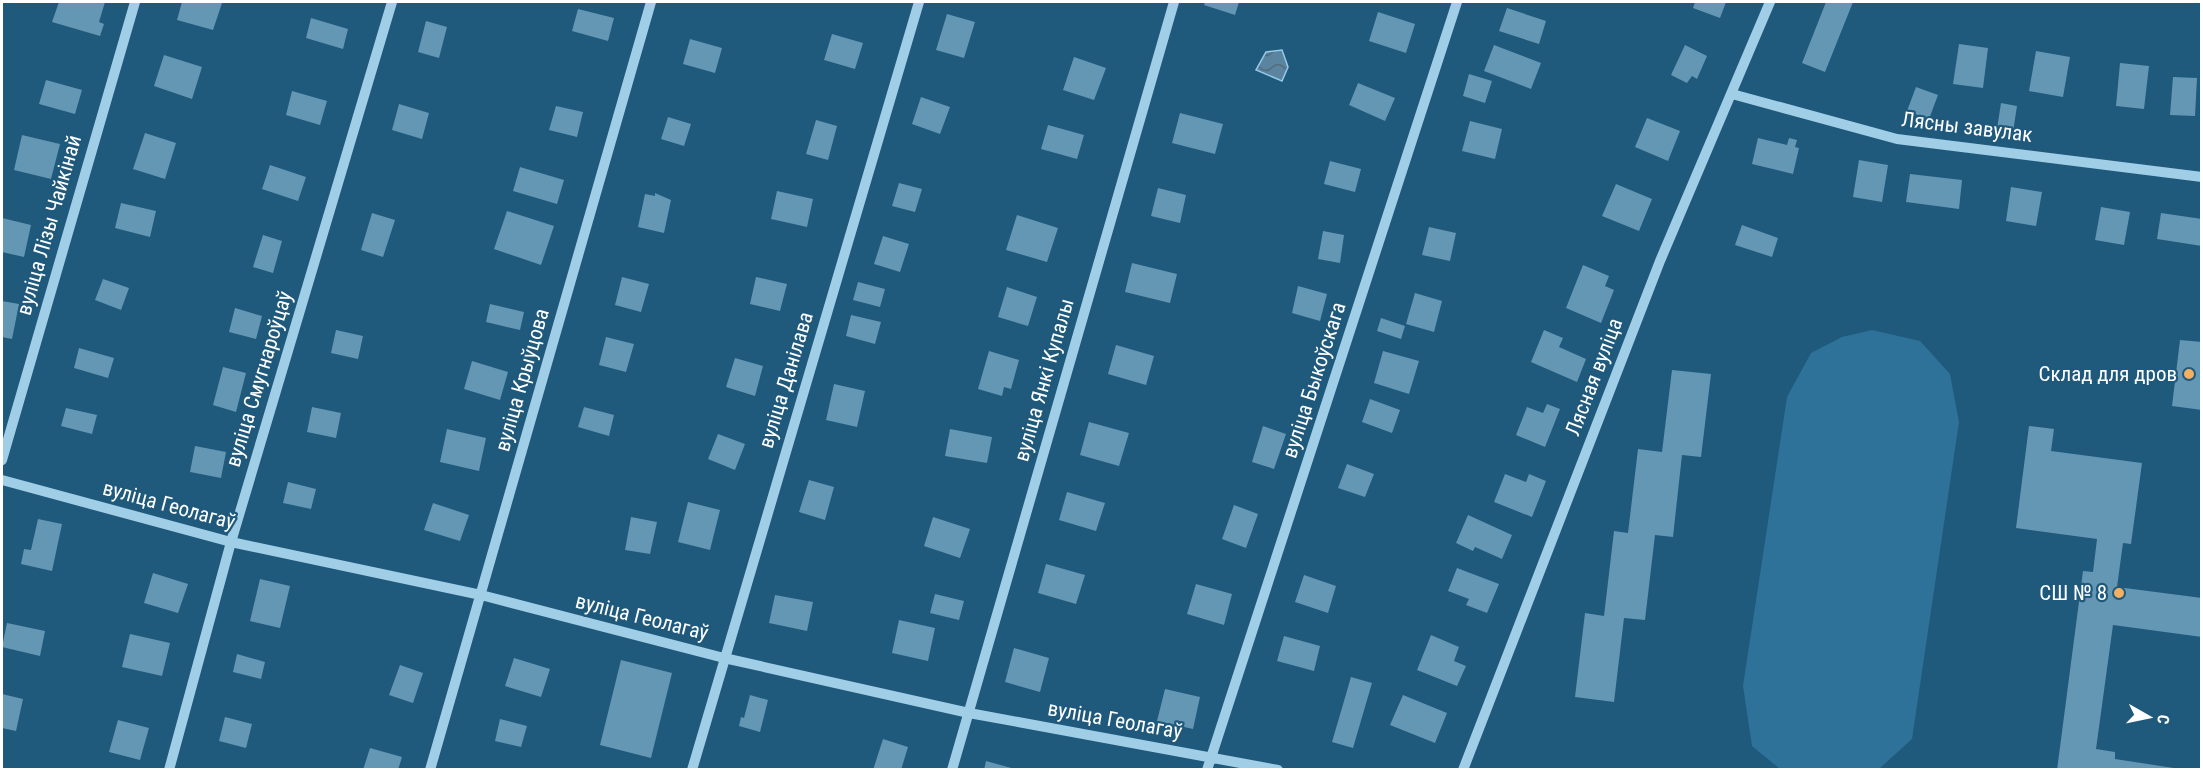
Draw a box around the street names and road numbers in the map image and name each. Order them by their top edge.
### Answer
street label: Лясны завулак [1900,107,2034,147]
street label: вуліца Лізы Чайкінай [12,132,86,318]
street label: вуліца Смугнароўцаў [221,288,297,470]
street label: вуліца Янкі Купалы [1009,296,1079,464]
street label: вуліца Быкоўскага [1277,299,1351,461]
street label: вуліца Крыўцова [490,306,554,454]
street label: вуліца Данілава [754,309,818,451]
street label: Лясная вуліца [1561,315,1627,439]
street label: вуліца Геолагаў [100,476,238,534]
street label: вуліца Геолагаў [573,589,711,645]
street label: вуліца Геолагаў [1046,696,1184,744]

